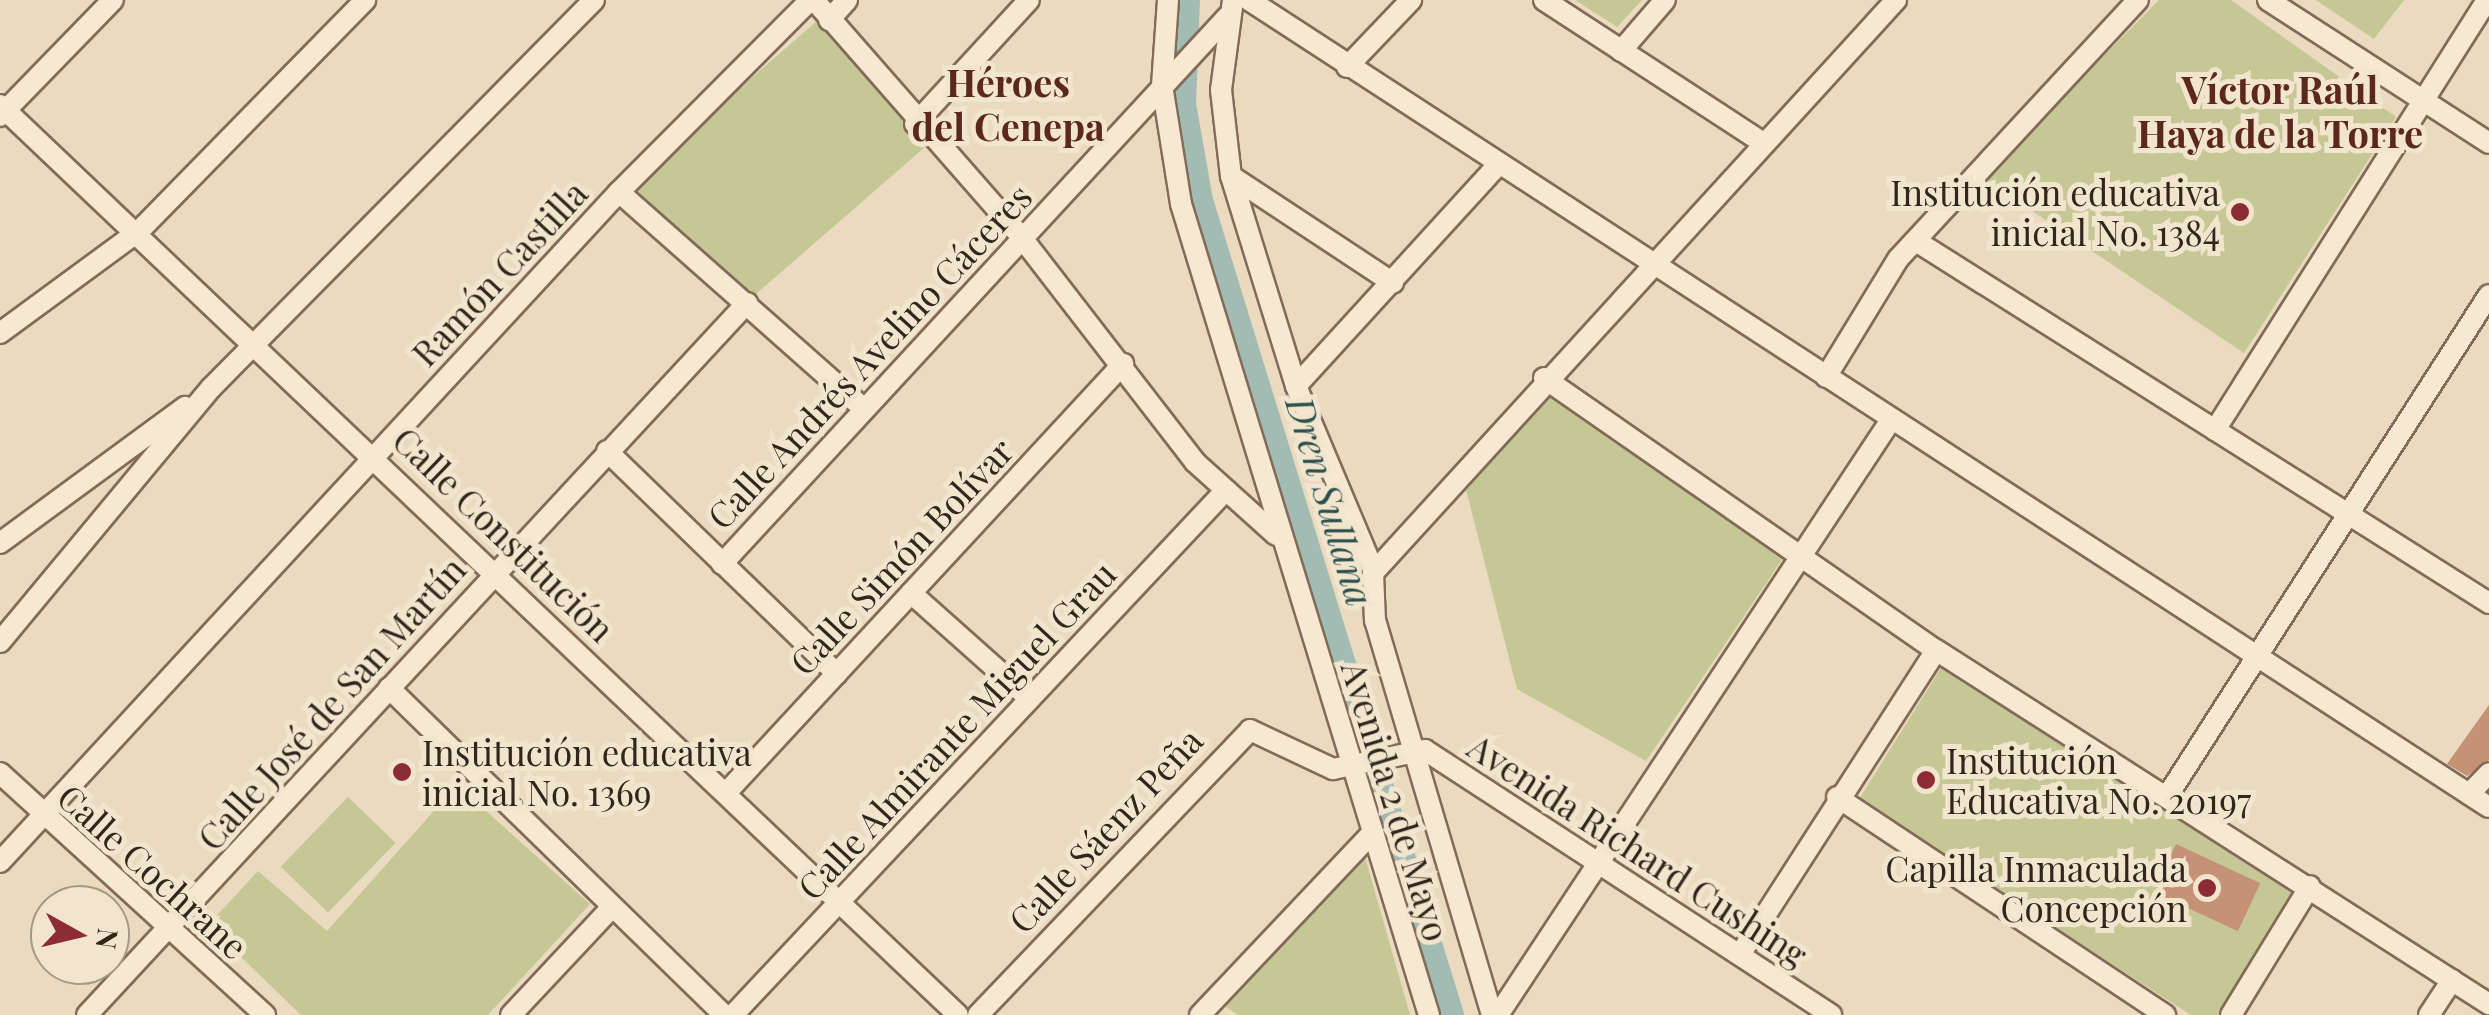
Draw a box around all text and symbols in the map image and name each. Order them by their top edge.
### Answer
district label: Héroes del Cenepa [911,59,1105,148]
district label: Víctor Raúl Haya de la Torre [2136,66,2424,156]
place label: Institución educativa inicial No. 1384 [1890,171,2220,253]
street label: Ramón Castilla [403,172,595,374]
street label: Calle Andrés Avelino Cáceres [697,174,1041,538]
marker: Institución educativa inicial No. 1384 [2229,201,2251,223]
water label: Dren Sullana [1278,391,1384,611]
street label: Calle Constitución [385,418,623,650]
street label: Calle Simón Bolívar [781,429,1021,683]
street label: Calle José de San Martín [189,548,473,858]
street label: Calle Almirante Miguel Grau [788,552,1124,908]
street label: Avenida 2 de Mayo [1333,656,1459,946]
street label: Calle Sáenz Peña [1000,719,1210,941]
street label: Avenida Richard Cushing [1461,725,1815,975]
place label: Institución educativa inicial No. 1369 [422,731,752,813]
place label: Institución Educativa No. 20197 [1946,739,2252,821]
marker: Institución educativa inicial No. 1369 [391,761,413,783]
marker: Institución Educativa No. 20197 [1915,769,1937,791]
street label: Calle Cochrane [50,775,256,967]
place label: Capilla Inmaculada Concepción [1885,847,2187,929]
marker: Capilla Inmaculada Concepción [2196,877,2218,899]
north arrow [30,885,130,985]
text: N [88,926,128,952]

